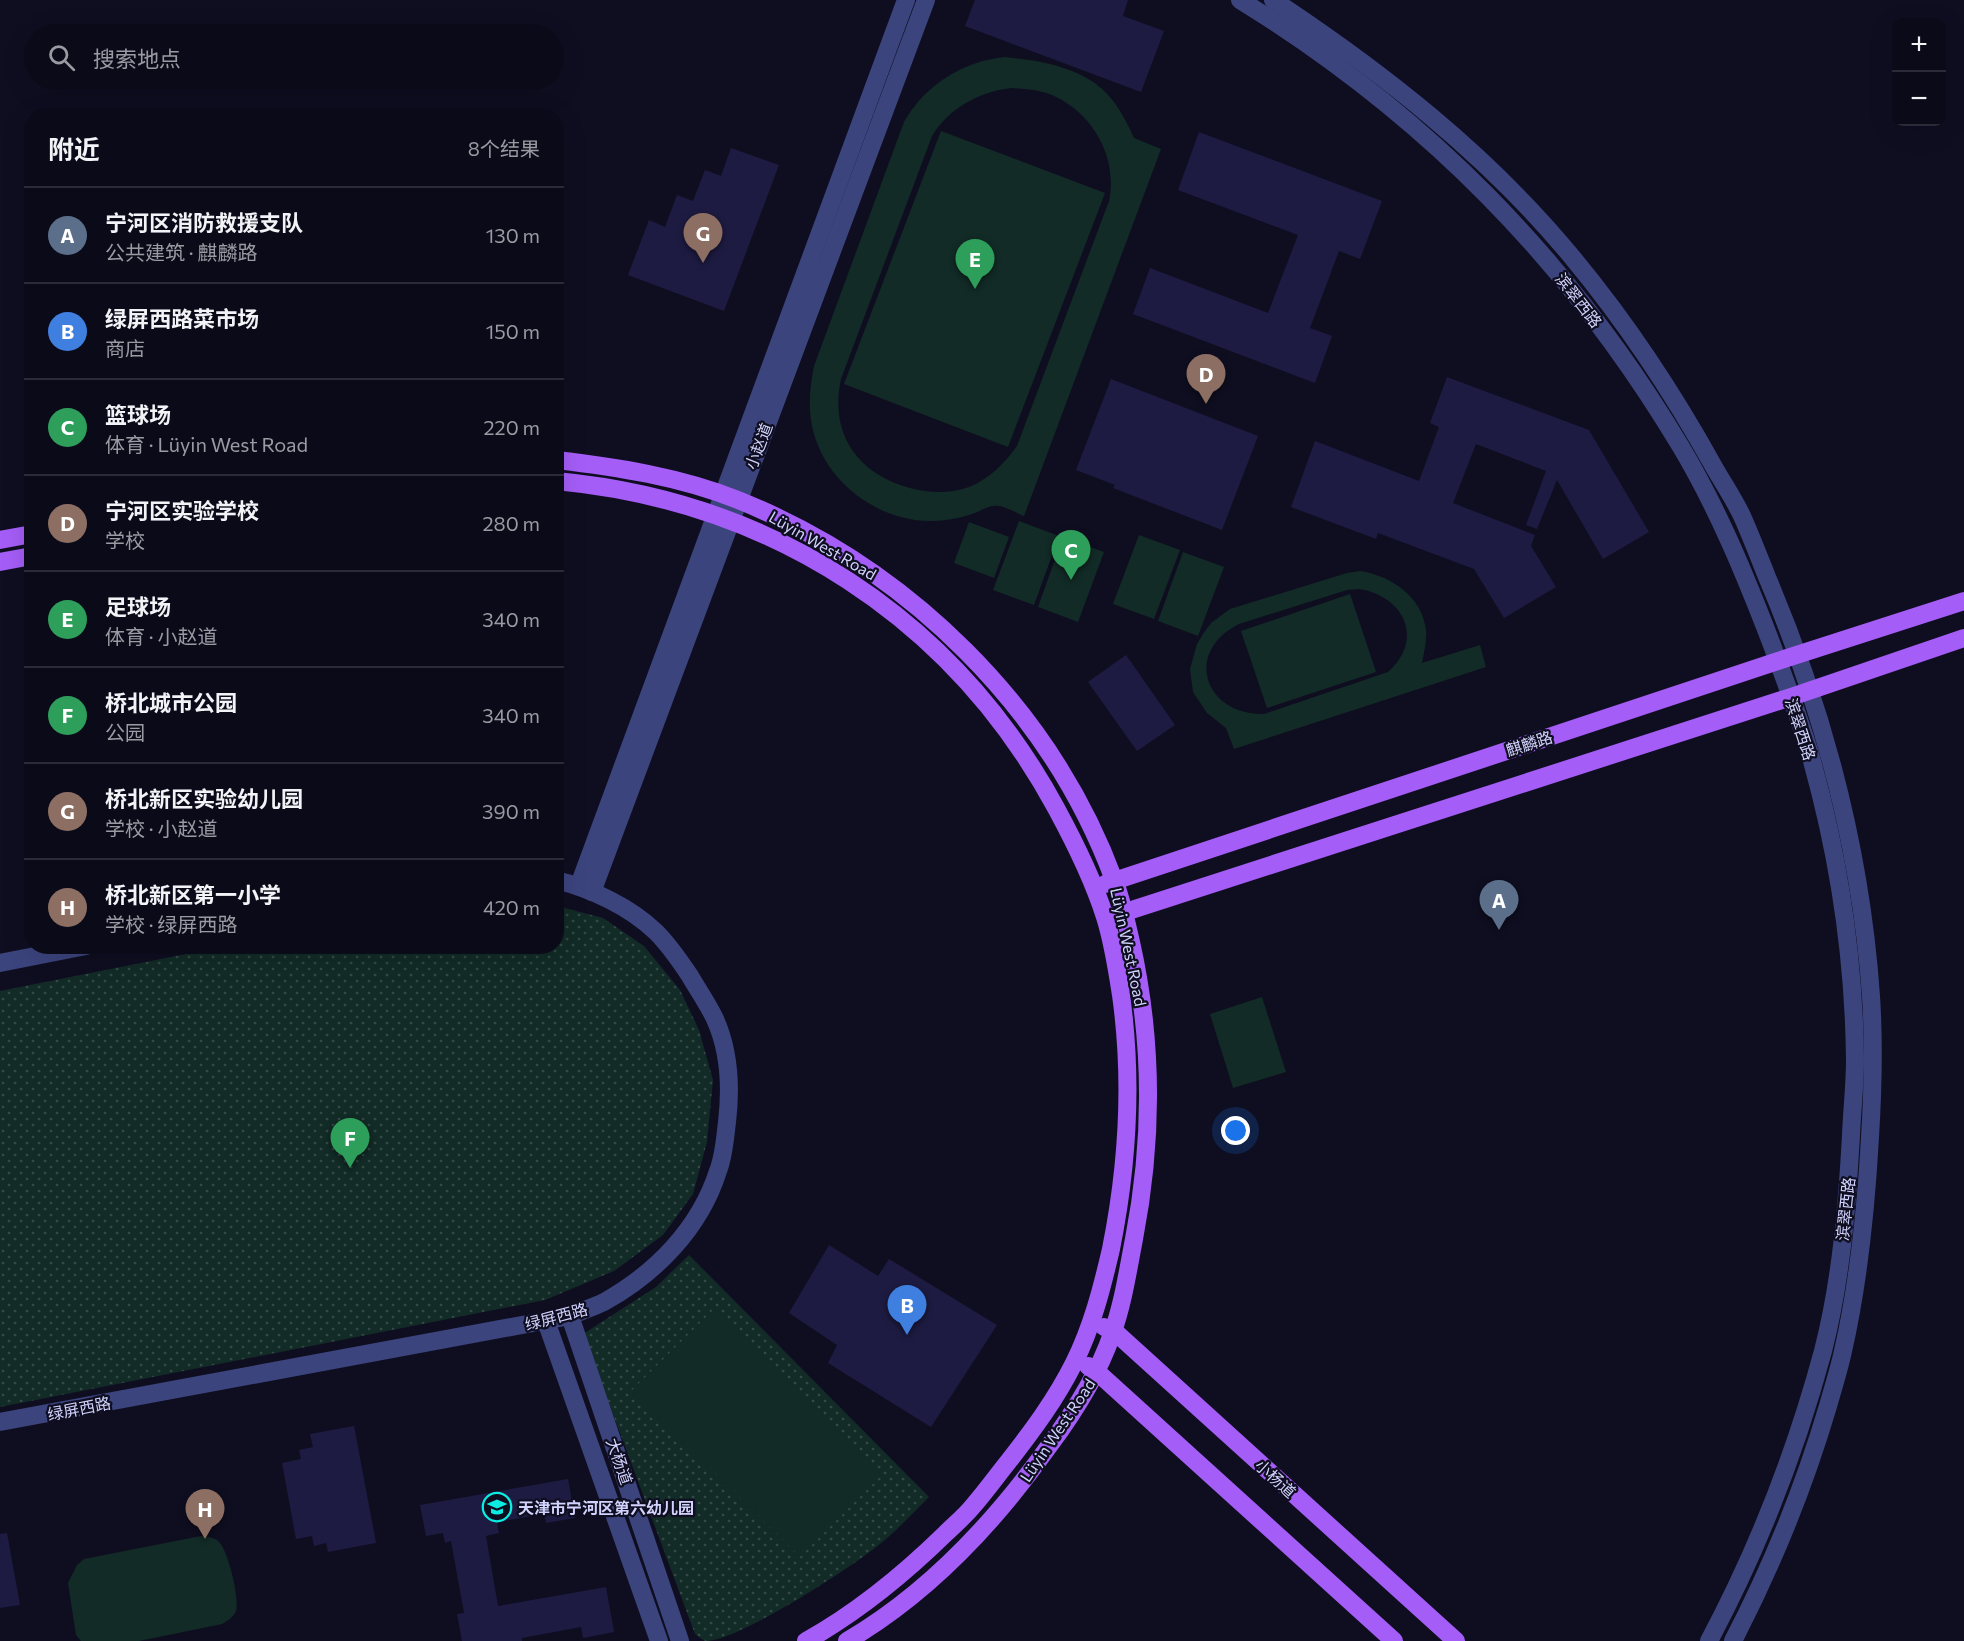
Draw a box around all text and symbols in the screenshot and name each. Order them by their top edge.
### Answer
map controls [1892,18,1946,126]
button: + [1892,18,1946,72]
search box [24,24,564,90]
icon: search [45,41,78,74]
text: 搜索地点 [93,45,181,72]
button: − [1892,72,1946,126]
text: 附近 [48,133,100,164]
text: 8个结果 [468,136,540,160]
text: 宁河区消防救援支队 [105,209,303,236]
pin: G [684,214,722,263]
text: A [60,223,75,247]
text: 130 m [486,223,540,247]
text: 公共建筑 · 麒麟路 [105,240,257,264]
pin: E [956,240,994,289]
street label: 滨翠西路 [1552,269,1606,331]
text: 绿屏西路菜市场 [105,305,259,332]
text: B [61,319,74,343]
text: 150 m [486,319,540,343]
text: 商店 [105,336,145,360]
pin: D [1186,354,1226,404]
text: 篮球场 [105,401,171,428]
text: C [61,415,74,439]
text: 220 m [484,415,540,439]
street label: 小赵道 [741,420,775,472]
text: 体育 · Lüyin West Road [105,432,308,456]
text: 宁河区实验学校 [105,497,259,524]
street label: Lüyin West Road [766,507,880,583]
text: D [60,511,75,535]
text: 280 m [482,511,540,535]
text: 学校 [105,528,145,552]
pin: C [1052,530,1090,580]
text: 足球场 [105,593,171,620]
text: E [62,607,73,631]
text: 340 m [482,607,540,631]
text: 体育 · 小赵道 [105,624,217,648]
text: 桥北城市公园 [105,689,237,716]
street label: 滨翠西路 [1782,696,1820,762]
text: F [62,703,73,727]
text: 340 m [482,703,540,727]
text: 公园 [105,720,145,744]
street label: 麒麟路 [1503,727,1555,759]
text: 桥北新区实验幼儿园 [105,785,303,812]
text: G [60,799,75,823]
text: 390 m [482,799,540,823]
text: 学校 · 小赵道 [105,816,217,840]
pin: A [1480,880,1518,930]
text: 桥北新区第一小学 [105,881,281,908]
street label: Lüyin West Road [1107,886,1151,1008]
text: H [60,895,75,919]
text: 420 m [483,895,540,919]
text: 学校 · 绿屏西路 [105,912,237,936]
your location [1221,1116,1250,1145]
pin: F [330,1118,370,1168]
street label: 滨翠西路 [1832,1176,1858,1242]
pin: B [888,1286,926,1335]
street label: 绿屏西路 [523,1299,589,1333]
street label: Lüyin West Road [1015,1375,1099,1485]
street label: 绿屏西路 [46,1393,112,1423]
street label: 大杨道 [603,1435,637,1487]
street label: 小杨道 [1252,1455,1300,1501]
pin: H [186,1490,224,1539]
school or university icon: 天津市宁河区第六幼儿园 [481,1491,513,1523]
place label: 天津市宁河区第六幼儿园 [518,1498,694,1517]

